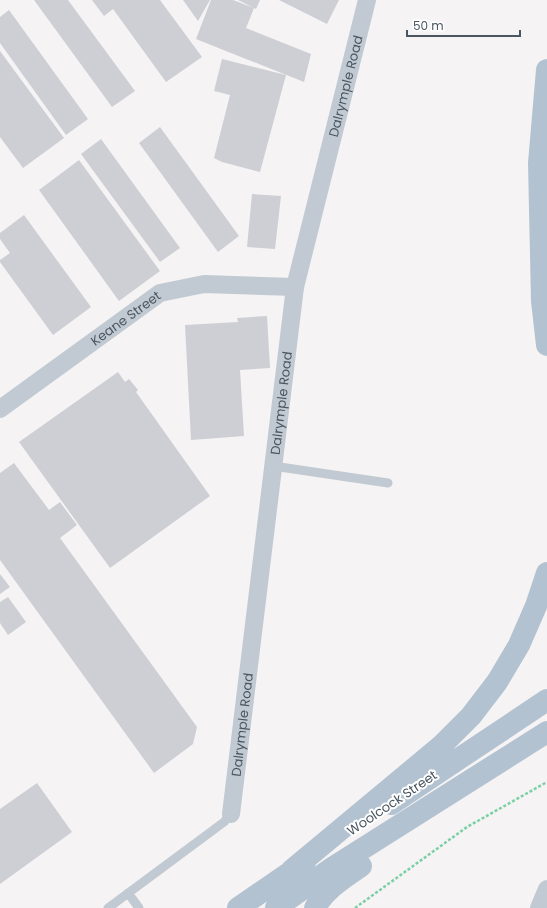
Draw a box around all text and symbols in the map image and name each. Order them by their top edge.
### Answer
scale bar [407,12,520,38]
text: 50 m [413,17,444,34]
street label: Dalrymple Road [324,33,367,139]
street label: Keane Street [86,286,165,350]
street label: Dalrymple Road [265,350,297,456]
street label: Dalrymple Road [226,672,258,778]
street label: Woolcock Street [343,766,441,840]

